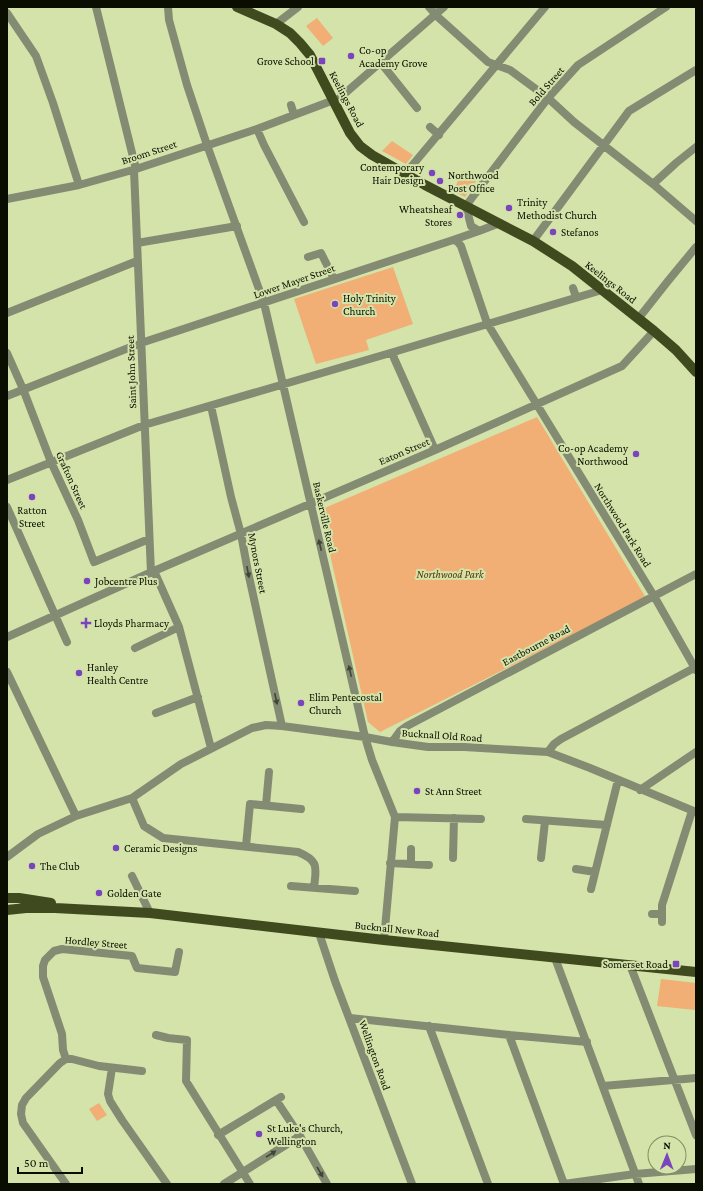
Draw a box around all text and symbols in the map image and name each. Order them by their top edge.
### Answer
place label: Co-op Academy Grove [359,44,428,70]
marker: Co-op Academy Grove [346,51,356,61]
place label: Grove School [257,55,314,67]
marker: Grove School [317,56,327,66]
street label: Bold Street [526,64,566,108]
street label: Keelings Road [326,69,367,130]
street label: Broom Street [120,137,178,167]
place label: Contemporary Hair Design [360,161,425,187]
marker: Contemporary Hair Design [427,168,437,178]
place label: Northwood Post Office [448,169,499,194]
marker: Northwood Post Office [435,176,445,186]
place label: Trinity Methodist Church [517,196,597,221]
place label: Wheatsheaf Stores [399,203,453,228]
marker: Trinity Methodist Church [504,203,514,213]
marker: Wheatsheaf Stores [455,210,465,220]
place label: Stefanos [561,226,599,238]
marker: Stefanos [548,227,558,237]
street label: Keelings Road [582,258,639,307]
street label: Lower Mayer Street [252,261,337,302]
place label: Holy Trinity Church [343,292,397,317]
marker: Holy Trinity Church [330,299,340,309]
street label: Saint John Street [124,335,139,409]
street label: Eaton Street [377,435,431,467]
place label: Co-op Academy Northwood [558,442,629,467]
street label: Grafton Street [54,449,90,511]
marker: Co-op Academy Northwood [631,449,641,459]
street label: Baskerville Road [311,480,339,554]
street label: Northwood Park Road [592,481,654,569]
marker: Ratton Street [27,492,37,502]
place label: Ratton Street [17,504,47,529]
street label: Mynors Street [245,532,270,595]
one-way arrow [317,539,323,551]
one-way arrow [245,566,251,578]
park label: Northwood Park [417,568,485,580]
place label: Jobcentre Plus [94,575,157,588]
marker: Jobcentre Plus [82,576,92,586]
place label: Lloyds Pharmacy [94,617,170,630]
marker: Lloyds Pharmacy [81,618,91,628]
street label: Eastbourne Road [500,622,572,668]
place label: Hanley Health Centre [87,661,148,686]
one-way arrow [347,665,353,677]
marker: Hanley Health Centre [74,668,84,678]
place label: Elim Pentecostal Church [309,691,382,716]
one-way arrow [273,693,279,705]
marker: Elim Pentecostal Church [296,698,306,708]
street label: Bucknall Old Road [401,726,483,744]
place label: St Ann Street [425,785,482,797]
marker: St Ann Street [412,786,422,796]
place label: Ceramic Designs [124,842,197,855]
marker: Ceramic Designs [111,843,121,853]
place label: The Club [40,860,80,872]
marker: The Club [27,861,37,871]
place label: Golden Gate [107,887,162,899]
marker: Golden Gate [94,888,104,898]
street label: Bucknall New Road [354,919,440,939]
street label: Hordley Street [64,933,128,952]
place label: Somerset Road [603,958,668,970]
marker: Somerset Road [671,959,681,969]
street label: Wellington Road [356,1018,393,1092]
place label: St Luke's Church, Wellington [267,1122,343,1148]
marker: St Luke's Church, Wellington [254,1129,264,1139]
north arrow [647,1135,687,1175]
text: N [663,1139,672,1151]
scale bar [18,1149,82,1175]
one-way arrow [265,1151,277,1158]
text: 50 m [24,1156,49,1170]
one-way arrow [317,1166,324,1178]

